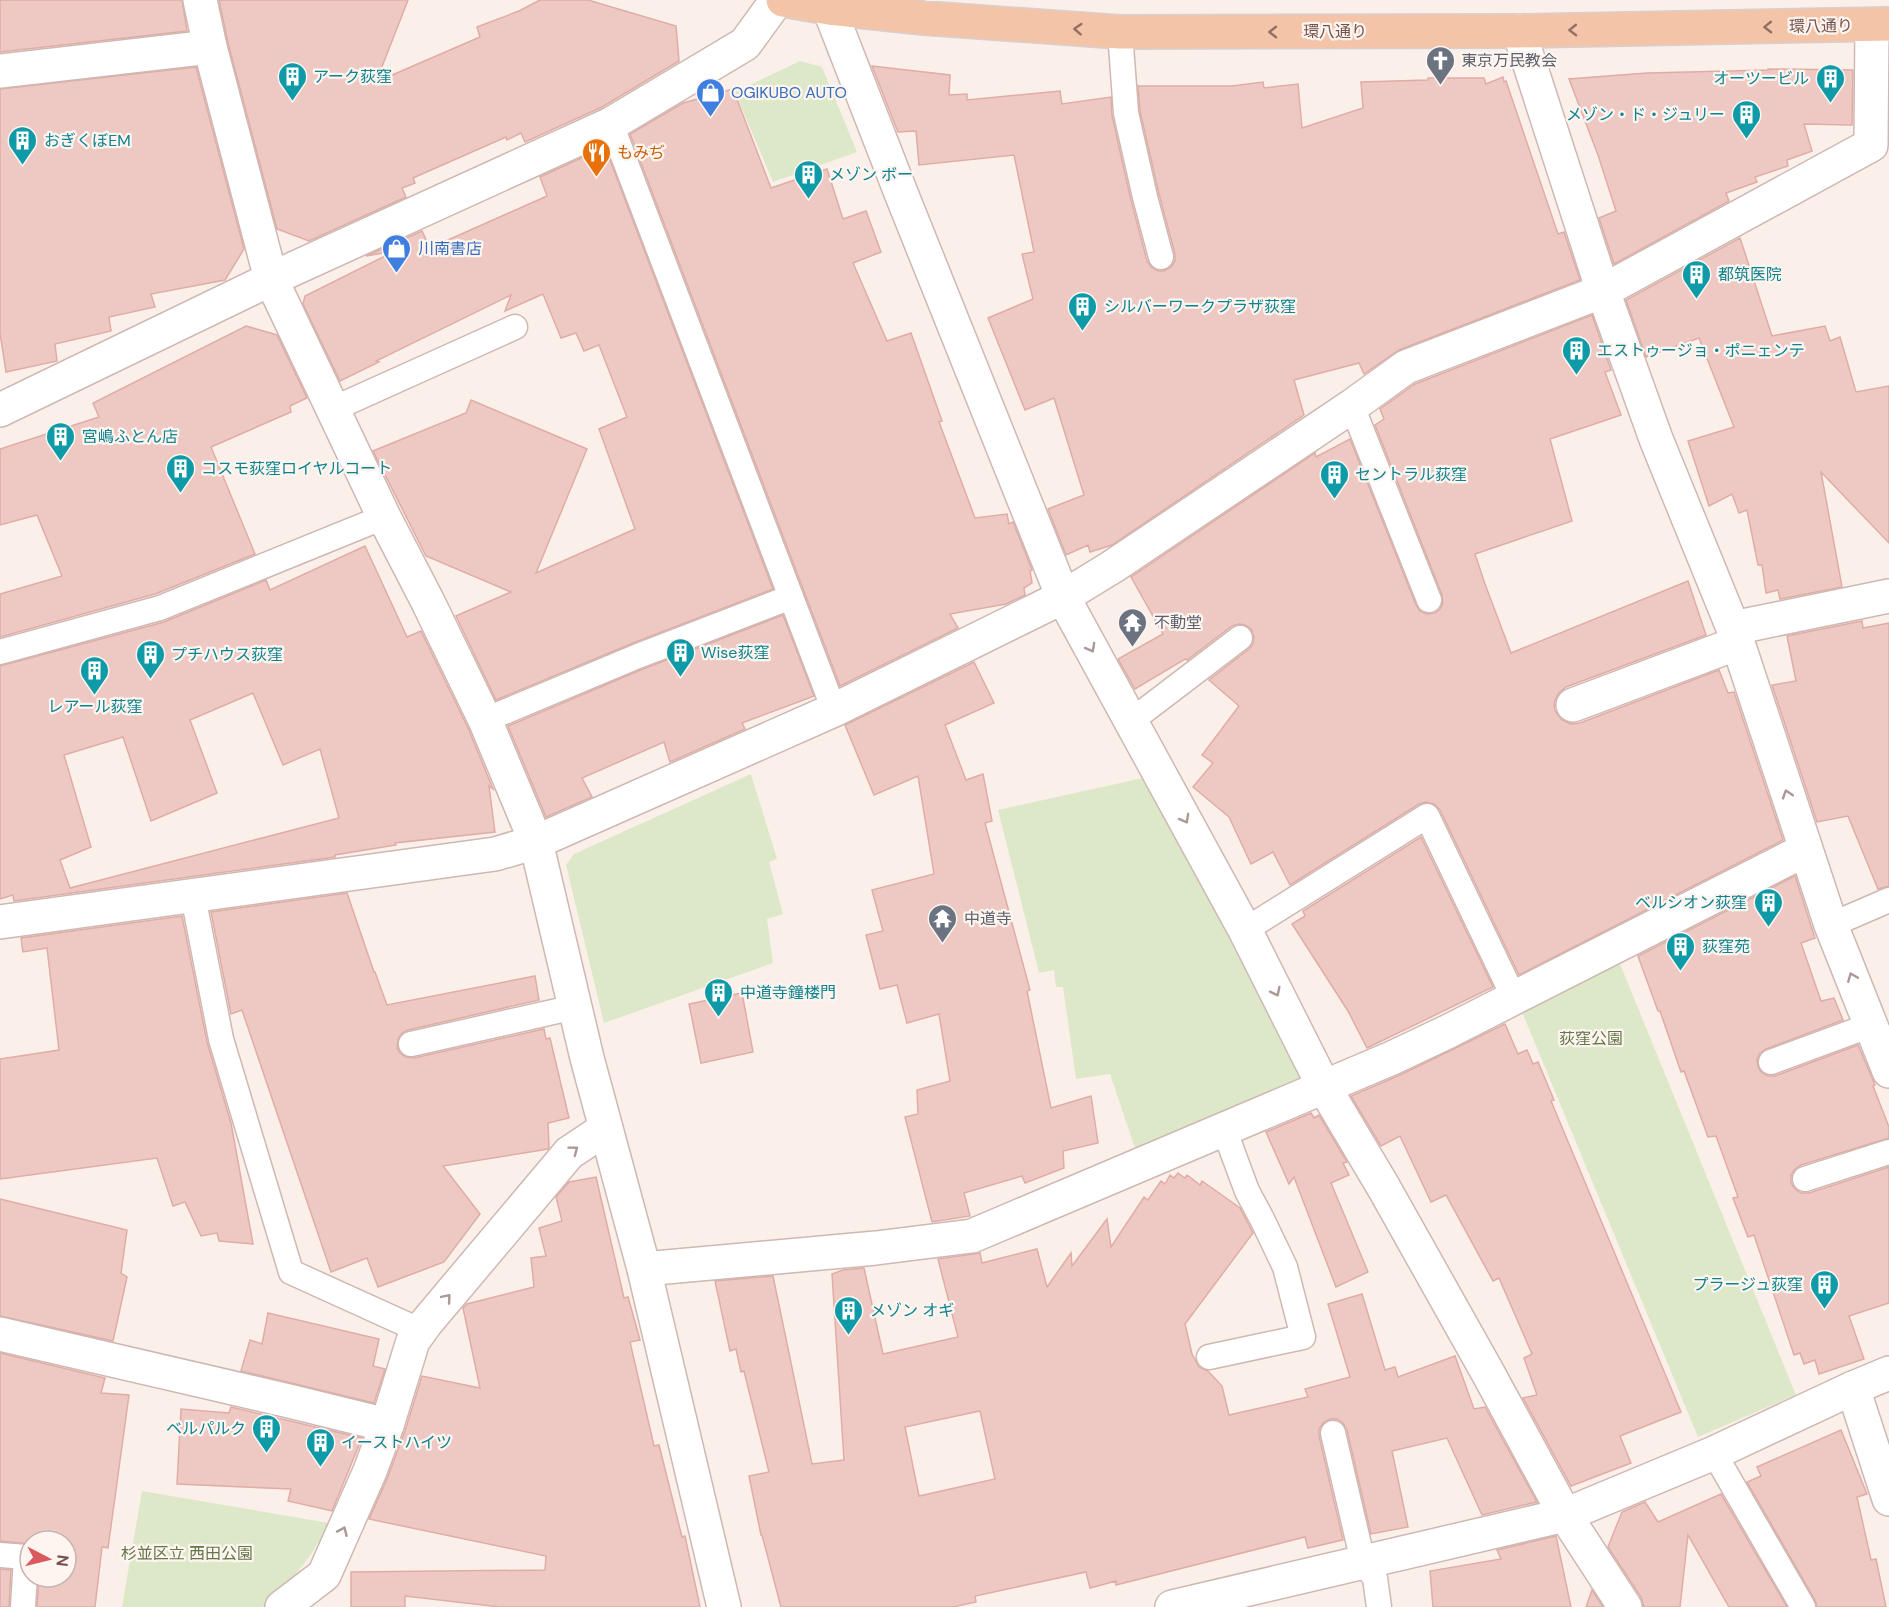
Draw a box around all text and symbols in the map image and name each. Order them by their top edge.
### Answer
street label: 環八通り [1789,15,1853,37]
one-way arrow [1763,20,1772,33]
street label: 環八通り [1303,21,1367,42]
one-way arrow [1073,23,1082,36]
one-way arrow [1568,24,1577,36]
one-way arrow [1268,26,1277,38]
church icon: 東京万民教会 [1424,44,1456,86]
place label: 東京万民教会 [1461,50,1557,71]
building icon: アーク荻窪 [276,60,308,102]
building icon: オーツービル [1814,62,1846,104]
place label: アーク荻窪 [313,66,392,87]
place label: オーツービル [1713,68,1809,89]
shop icon: OGIKUBO AUTO [694,76,726,118]
place label: OGIKUBO AUTO [731,82,847,103]
building icon: メゾン・ド・ジュリー [1730,98,1762,140]
place label: メゾン・ド・ジュリー [1566,104,1725,125]
building icon: おぎくぼEM [7,124,39,166]
place label: おぎくぼEM [44,130,131,151]
restaurant icon: もみぢ [580,136,612,178]
place label: もみぢ [617,142,665,163]
building icon: メゾン ボー [792,158,824,200]
place label: メゾン ボー [829,164,913,185]
shop icon: 川南書店 [381,232,413,274]
place label: 川南書店 [418,238,482,259]
building icon: 都筑医院 [1681,258,1713,300]
place label: 都筑医院 [1718,264,1782,285]
building icon: シルバーワークプラザ荻窪 [1067,290,1099,332]
place label: シルバーワークプラザ荻窪 [1104,296,1296,317]
building icon: エストゥージョ・ポニェンテ [1560,334,1592,376]
place label: エストゥージョ・ポニェンテ [1597,340,1805,361]
building icon: 宮嶋ふとん店 [45,420,77,462]
place label: 宮嶋ふとん店 [82,426,178,447]
building icon: コスモ荻窪ロイヤルコート [164,452,196,494]
place label: コスモ荻窪ロイヤルコート [201,458,392,479]
building icon: セントラル荻窪 [1318,458,1350,500]
place label: セントラル荻窪 [1355,464,1467,485]
temple icon: 不動堂 [1117,606,1149,648]
place label: 不動堂 [1154,612,1202,633]
building icon: Wise荻窪 [664,636,696,678]
building icon: プチハウス荻窪 [134,638,166,680]
place label: Wise荻窪 [701,642,769,663]
one-way arrow [1084,642,1095,652]
place label: プチハウス荻窪 [171,644,283,665]
building icon: レアール荻窪 [79,654,111,696]
place label: レアール荻窪 [47,696,143,717]
one-way arrow [1781,789,1794,800]
one-way arrow [1178,813,1189,824]
building icon: ベルシオン荻窪 [1752,886,1784,928]
place label: ベルシオン荻窪 [1635,892,1747,913]
temple icon: 中道寺 [927,902,959,944]
place label: 中道寺 [964,908,1012,929]
building icon: 荻窪苑 [1665,930,1697,972]
place label: 荻窪苑 [1702,936,1750,957]
one-way arrow [1846,973,1859,983]
building icon: 中道寺鐘楼門 [703,976,735,1018]
place label: 中道寺鐘楼門 [740,982,836,1003]
one-way arrow [1269,985,1280,996]
park label: 荻窪公園 [1559,1028,1623,1049]
one-way arrow [567,1147,578,1158]
building icon: プラージュ荻窪 [1808,1268,1840,1310]
place label: プラージュ荻窪 [1692,1274,1803,1295]
one-way arrow [440,1294,451,1305]
building icon: メゾン オギ [833,1294,865,1336]
place label: メゾン オギ [870,1300,954,1321]
building icon: ベルパルク [251,1412,283,1454]
place label: ベルパルク [166,1418,246,1439]
building icon: イーストハイツ [304,1426,336,1468]
place label: イーストハイツ [341,1432,452,1453]
one-way arrow [336,1527,348,1538]
north arrow [18,1529,78,1589]
park label: 杉並区立 西田公園 [121,1543,253,1564]
text: N [51,1554,74,1568]

